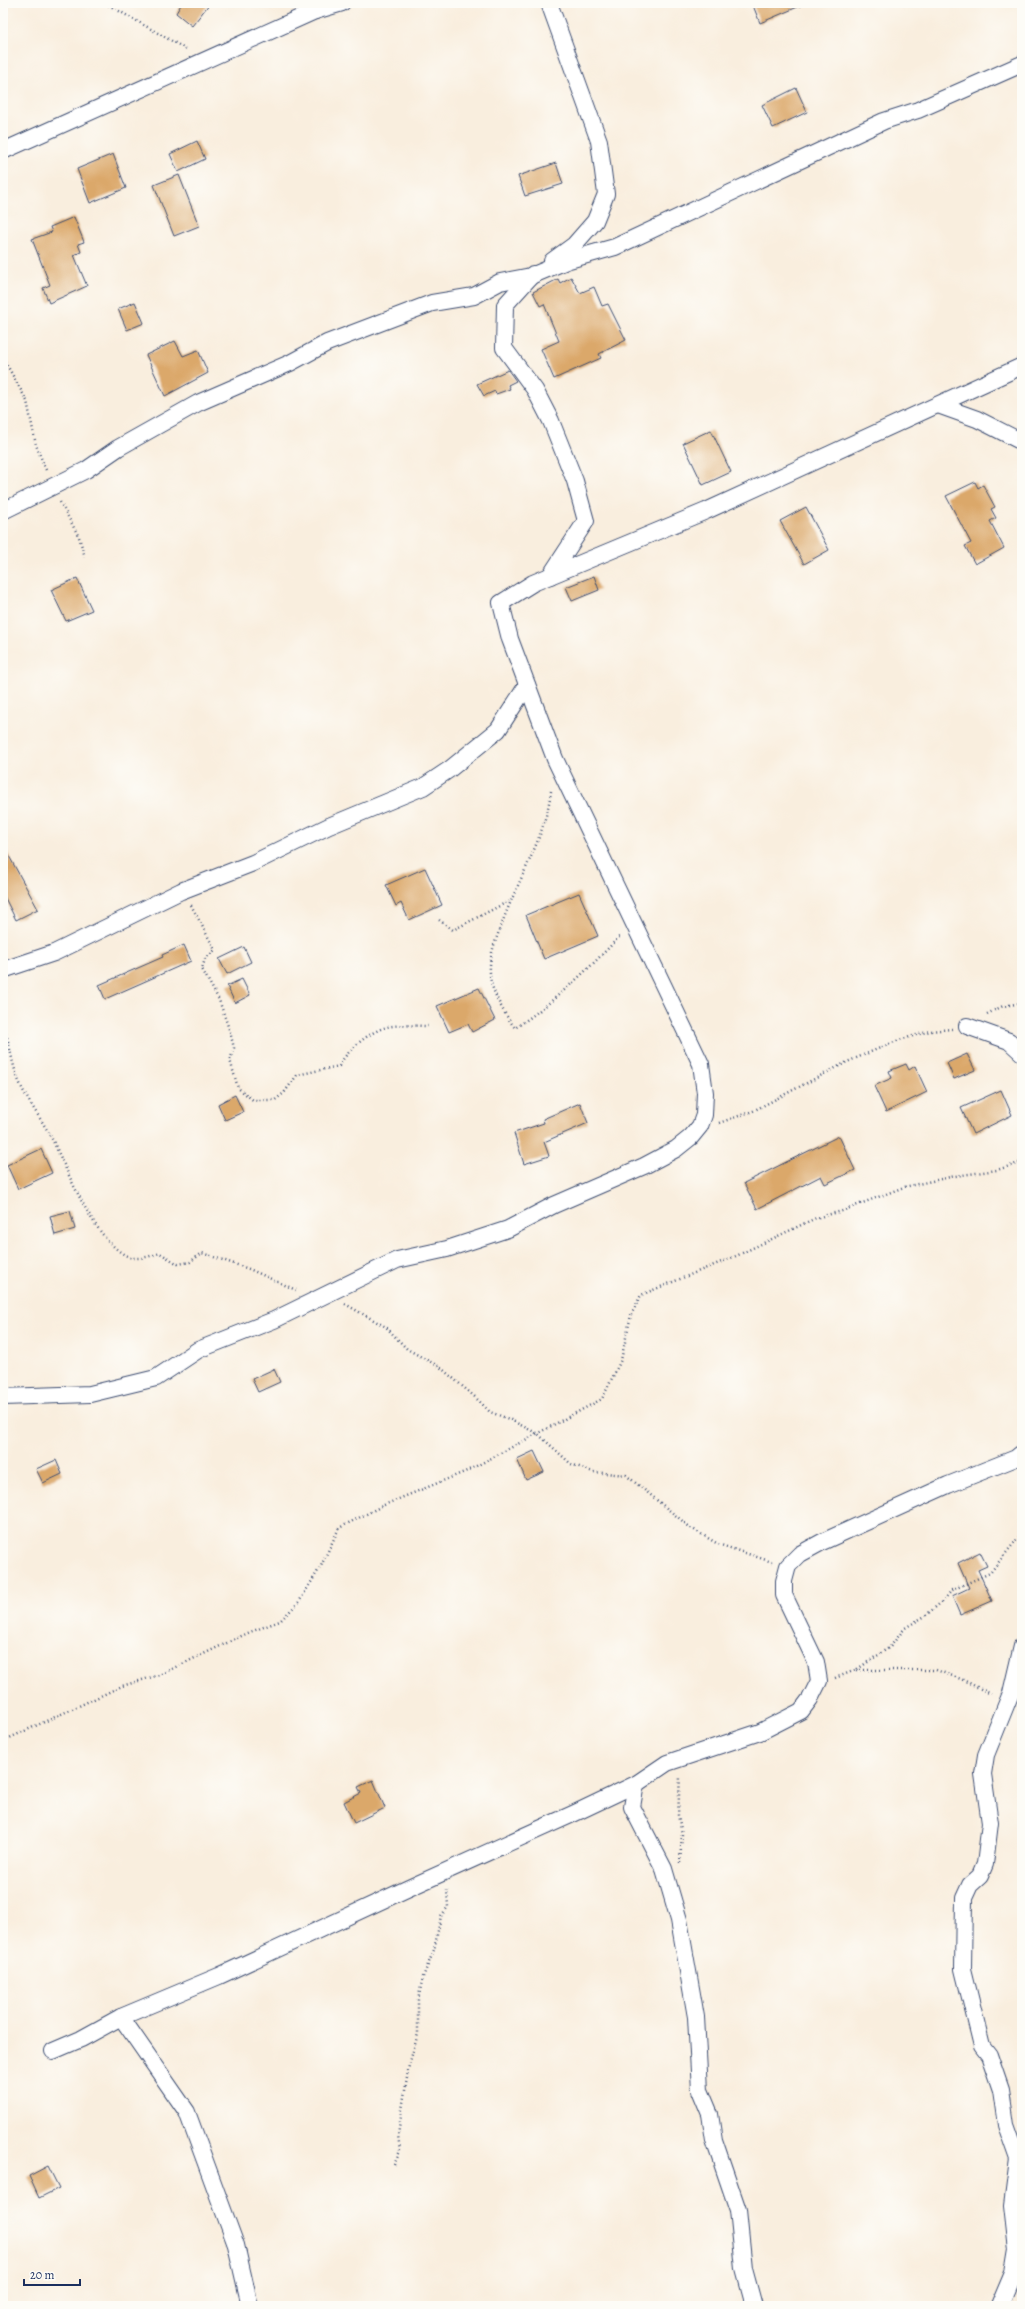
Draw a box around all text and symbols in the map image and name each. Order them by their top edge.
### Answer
scale bar [24,2261,80,2287]
text: 20 m [30,2267,54,2283]

